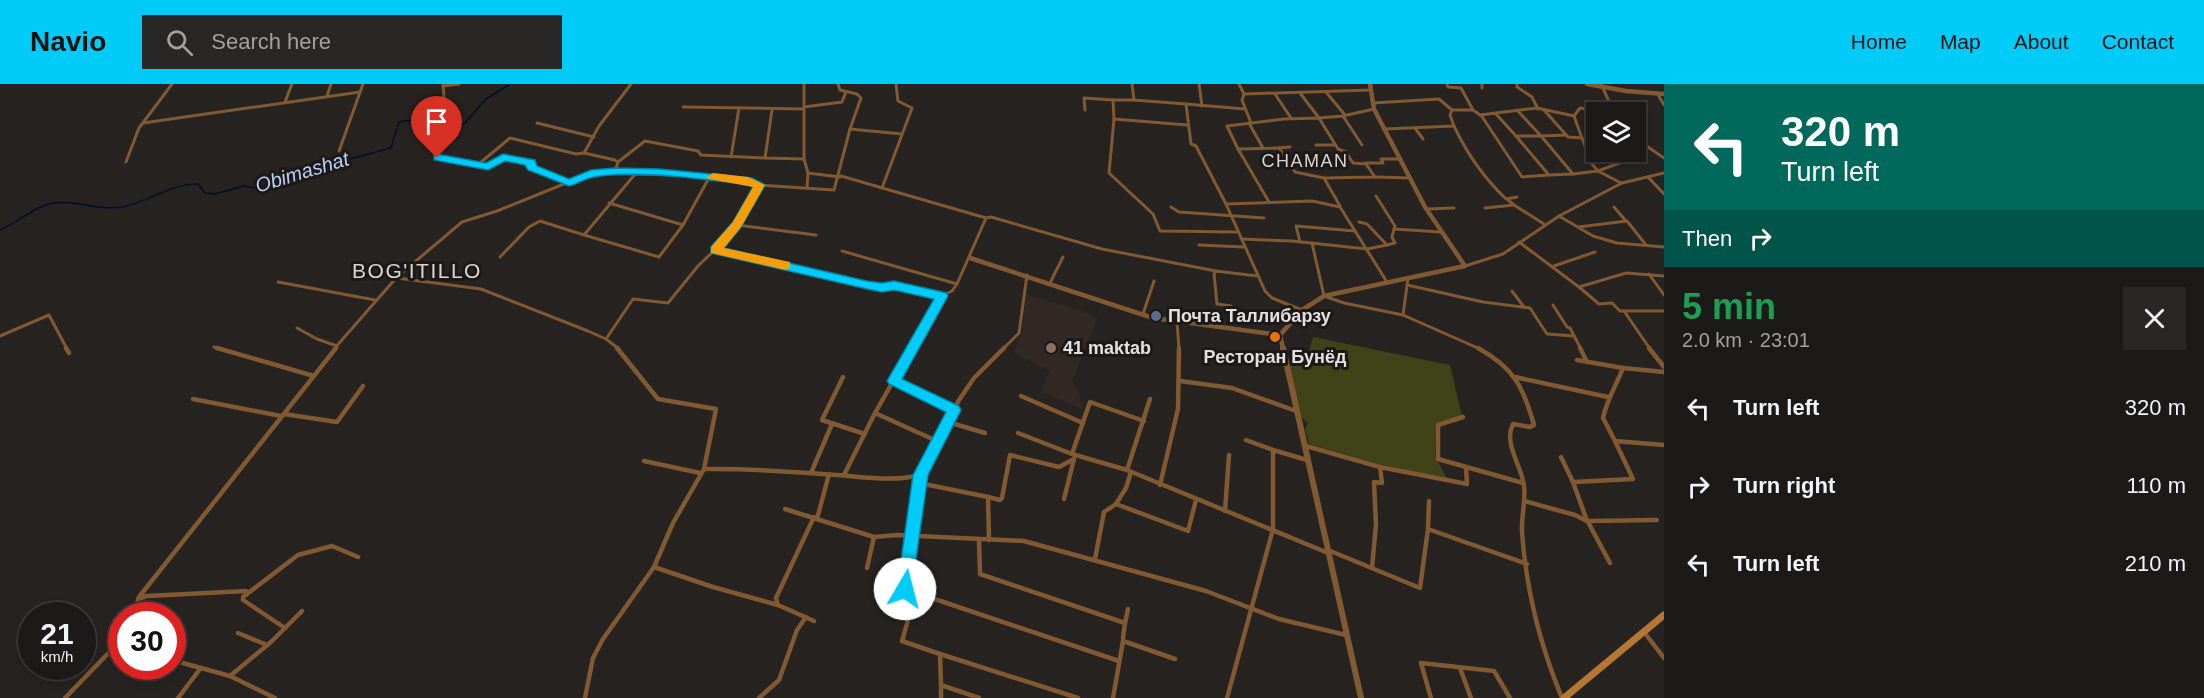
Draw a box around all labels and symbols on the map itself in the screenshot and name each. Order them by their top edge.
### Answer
pin [411,96,462,158]
water label: Obimashat [253,147,353,197]
district label: CHAMAN [1261,151,1349,171]
district label: BOG'ITILLO [352,259,482,282]
place label: Почта Таллибарзу [1168,306,1331,326]
marker: Почта Таллибарзу [1149,309,1163,323]
marker: Ресторан Бунёд [1268,330,1282,344]
place label: 41 maktab [1063,338,1151,358]
marker: 41 maktab [1044,341,1058,355]
place label: Ресторан Бунёд [1204,347,1347,367]
position arrow [873,557,937,621]
speed limit sign: 30 [108,602,186,680]

